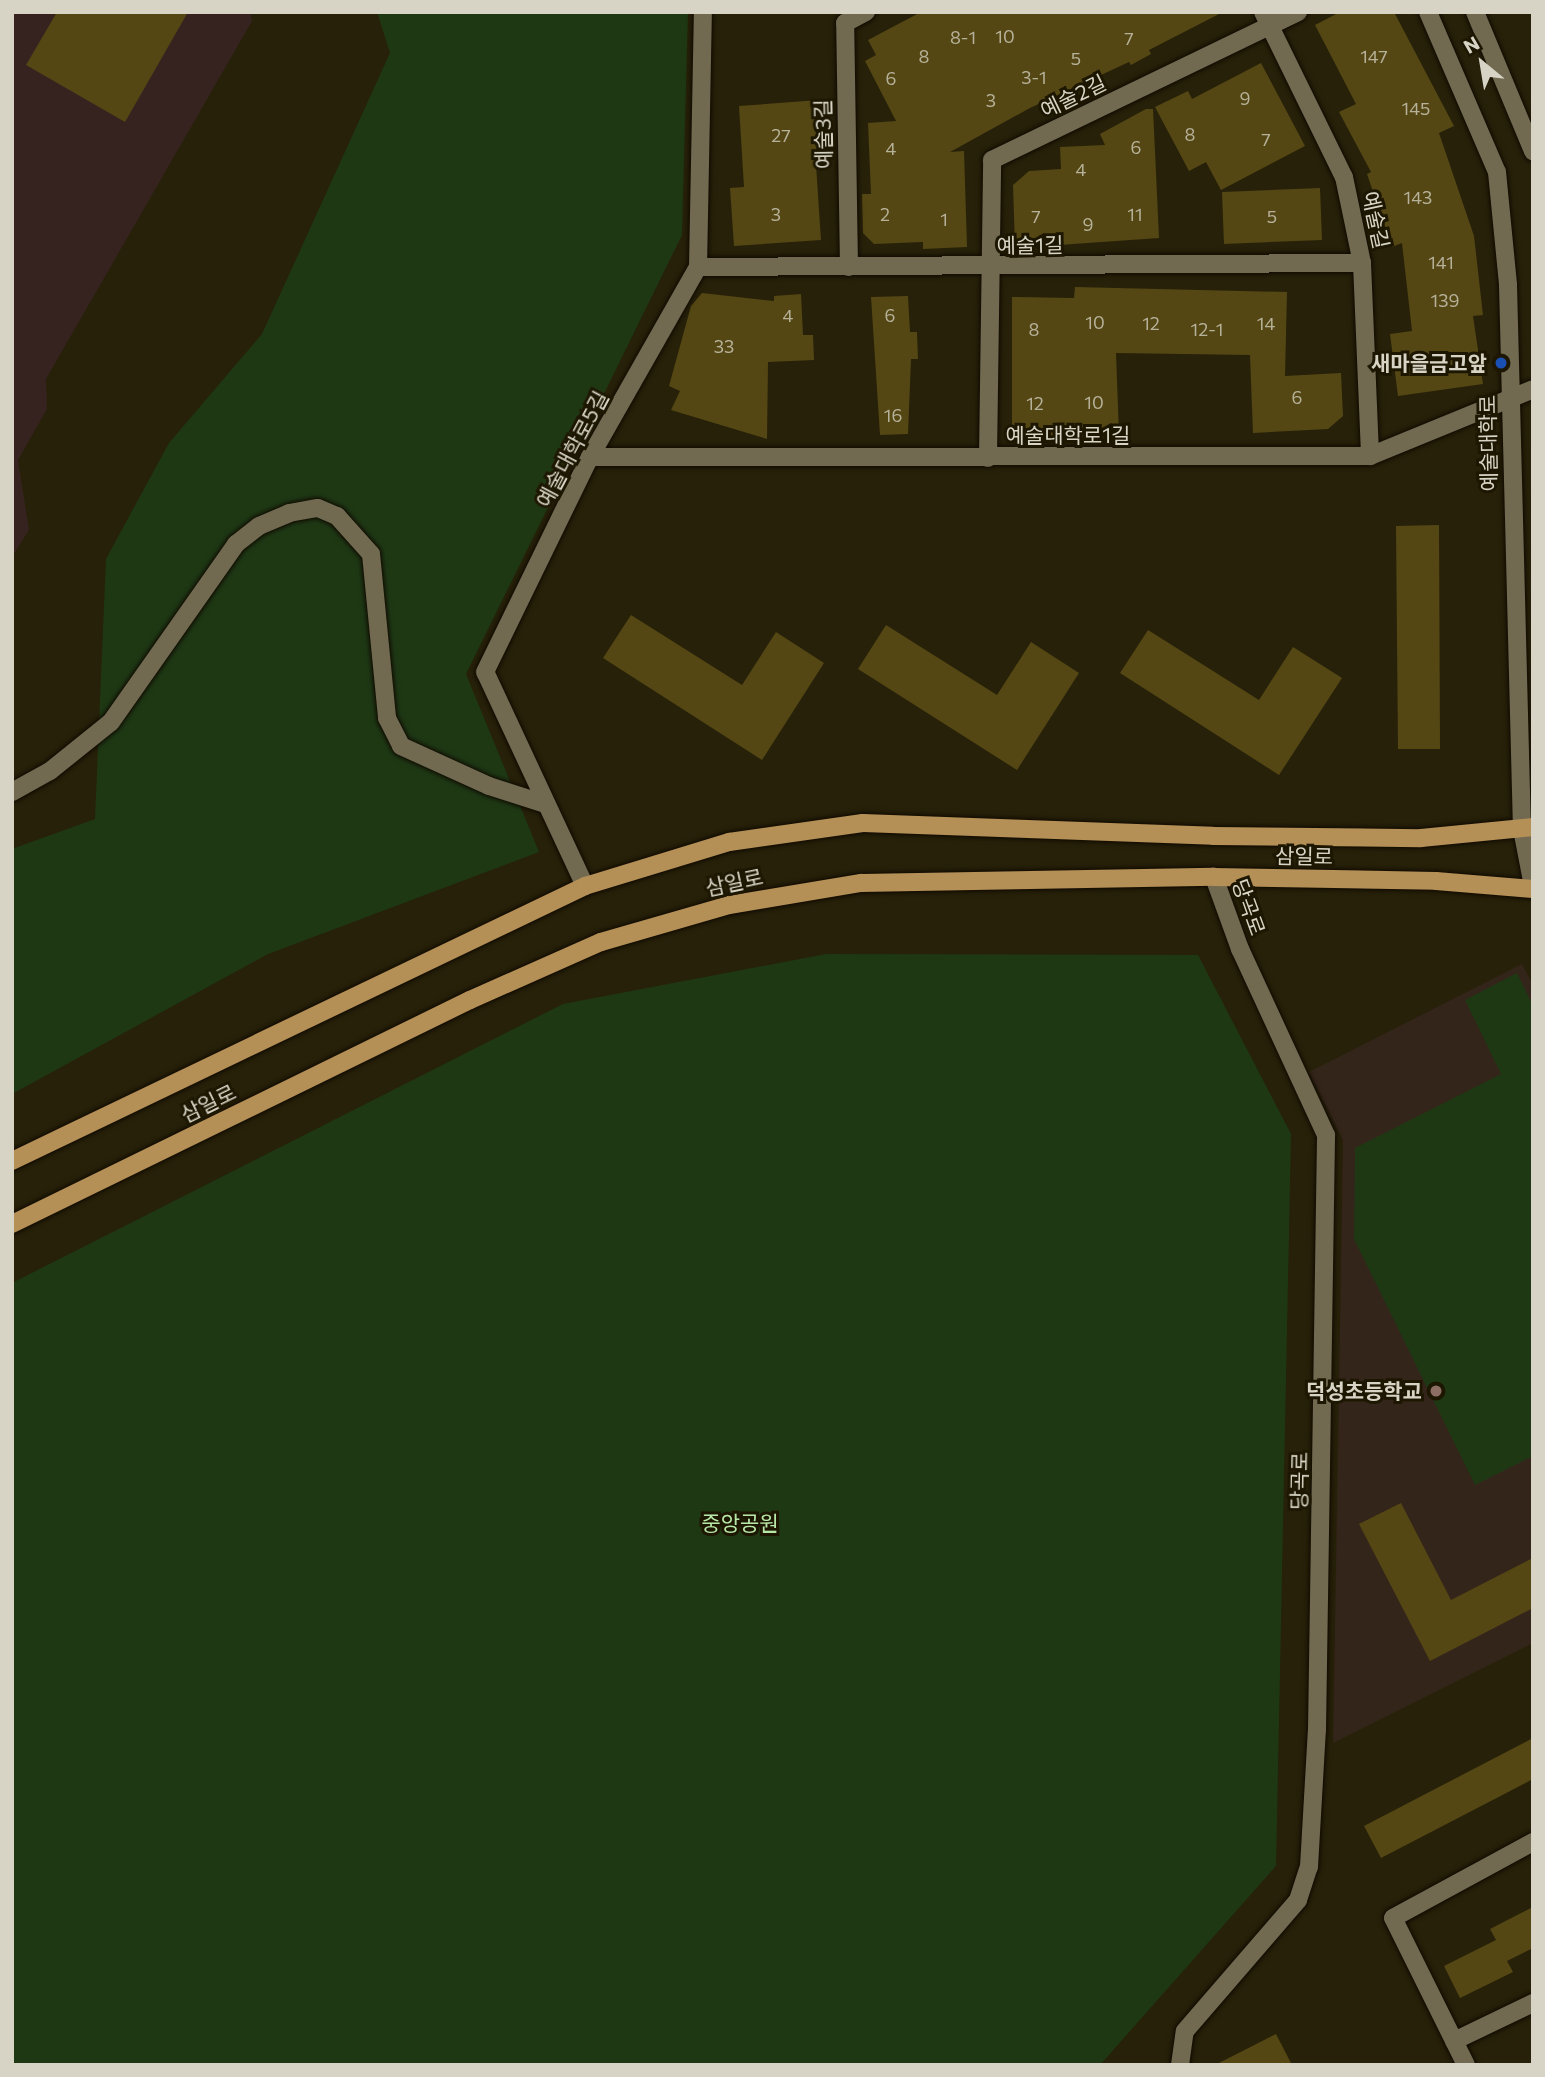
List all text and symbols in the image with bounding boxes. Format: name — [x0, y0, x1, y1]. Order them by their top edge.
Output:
house number: 10 — [995, 25, 1015, 47]
house number: 8-1 — [950, 26, 976, 48]
house number: 7 — [1124, 27, 1134, 49]
north arrow — [1447, 28, 1517, 98]
text: N — [1459, 31, 1483, 58]
house number: 8 — [919, 45, 929, 67]
house number: 147 — [1360, 45, 1388, 67]
house number: 5 — [1071, 47, 1081, 69]
house number: 3-1 — [1021, 66, 1047, 88]
house number: 6 — [886, 67, 896, 89]
street label: 예술2길 — [1036, 69, 1110, 123]
house number: 9 — [1240, 87, 1250, 109]
house number: 3 — [986, 89, 996, 111]
house number: 145 — [1402, 97, 1430, 119]
street label: 예술3길 — [810, 99, 836, 169]
house number: 8 — [1185, 123, 1195, 145]
house number: 27 — [771, 124, 791, 146]
house number: 7 — [1261, 128, 1271, 150]
house number: 6 — [1131, 136, 1141, 158]
house number: 4 — [886, 137, 896, 159]
house number: 4 — [1076, 158, 1086, 180]
house number: 143 — [1404, 186, 1432, 208]
street label: 예술길 — [1358, 189, 1394, 251]
house number: 3 — [771, 203, 781, 225]
house number: 2 — [880, 203, 890, 225]
house number: 11 — [1127, 203, 1143, 225]
house number: 7 — [1031, 205, 1041, 227]
house number: 5 — [1267, 205, 1277, 227]
house number: 1 — [940, 208, 948, 230]
house number: 9 — [1083, 213, 1093, 235]
street label: 예술1길 — [996, 232, 1064, 258]
house number: 141 — [1428, 251, 1454, 273]
house number: 139 — [1431, 289, 1459, 311]
house number: 4 — [783, 304, 793, 326]
house number: 6 — [885, 304, 895, 326]
house number: 10 — [1085, 311, 1105, 333]
house number: 12 — [1142, 312, 1160, 334]
house number: 14 — [1257, 312, 1275, 334]
house number: 8 — [1029, 318, 1039, 340]
house number: 12-1 — [1191, 318, 1223, 340]
house number: 33 — [714, 335, 734, 357]
place label: 새마을금고앞 — [1371, 350, 1487, 376]
marker: 새마을금고앞 — [1493, 355, 1509, 371]
house number: 6 — [1292, 386, 1302, 408]
street label: 예술대학로5길 — [531, 387, 613, 511]
house number: 10 — [1084, 391, 1104, 413]
house number: 12 — [1026, 392, 1044, 414]
street label: 예술대학로 — [1475, 394, 1501, 492]
house number: 16 — [884, 404, 902, 426]
street label: 예술대학로1길 — [1006, 422, 1130, 448]
street label: 삼일로 — [1275, 843, 1333, 869]
street label: 삼일로 — [703, 864, 765, 900]
street label: 당곡로 — [1227, 875, 1271, 939]
street label: 삼일로 — [176, 1079, 240, 1127]
place label: 덕성초등학교 — [1306, 1378, 1422, 1404]
marker: 덕성초등학교 — [1428, 1383, 1444, 1399]
street label: 당곡로 — [1286, 1452, 1312, 1510]
park label: 중앙공원 — [701, 1510, 779, 1536]

